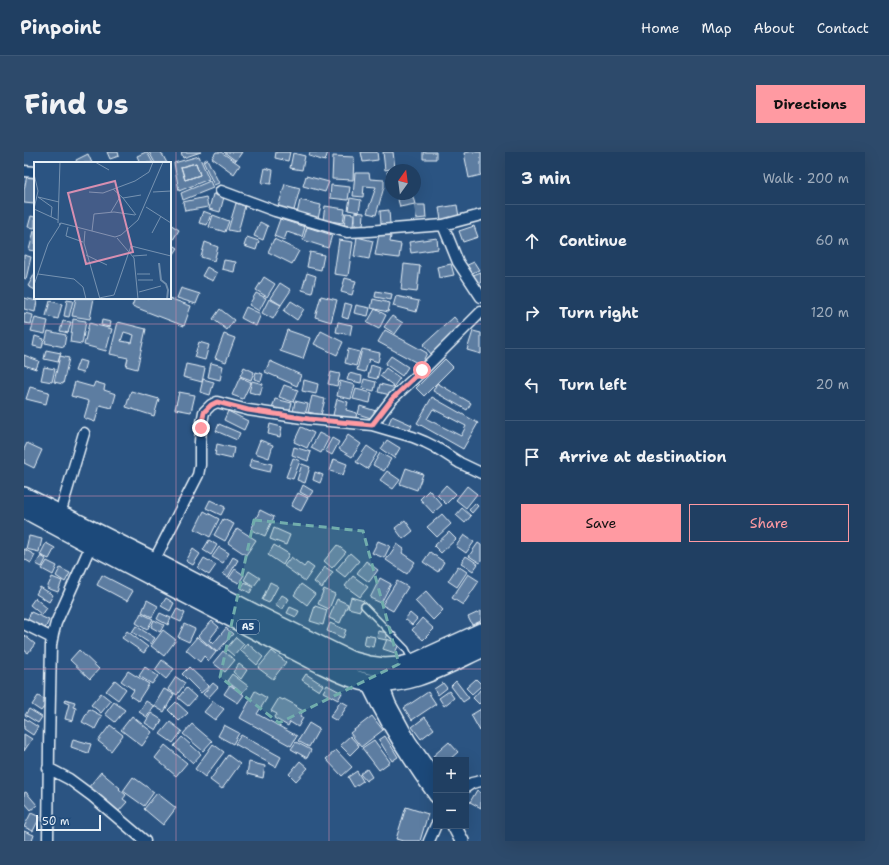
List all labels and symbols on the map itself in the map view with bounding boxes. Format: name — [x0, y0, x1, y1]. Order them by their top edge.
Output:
inset map — [34, 162, 171, 299]
north arrow — [385, 164, 421, 200]
route start — [413, 361, 431, 379]
route end — [192, 419, 210, 437]
road number: A5 — [237, 620, 259, 634]
scale bar — [36, 813, 101, 832]

